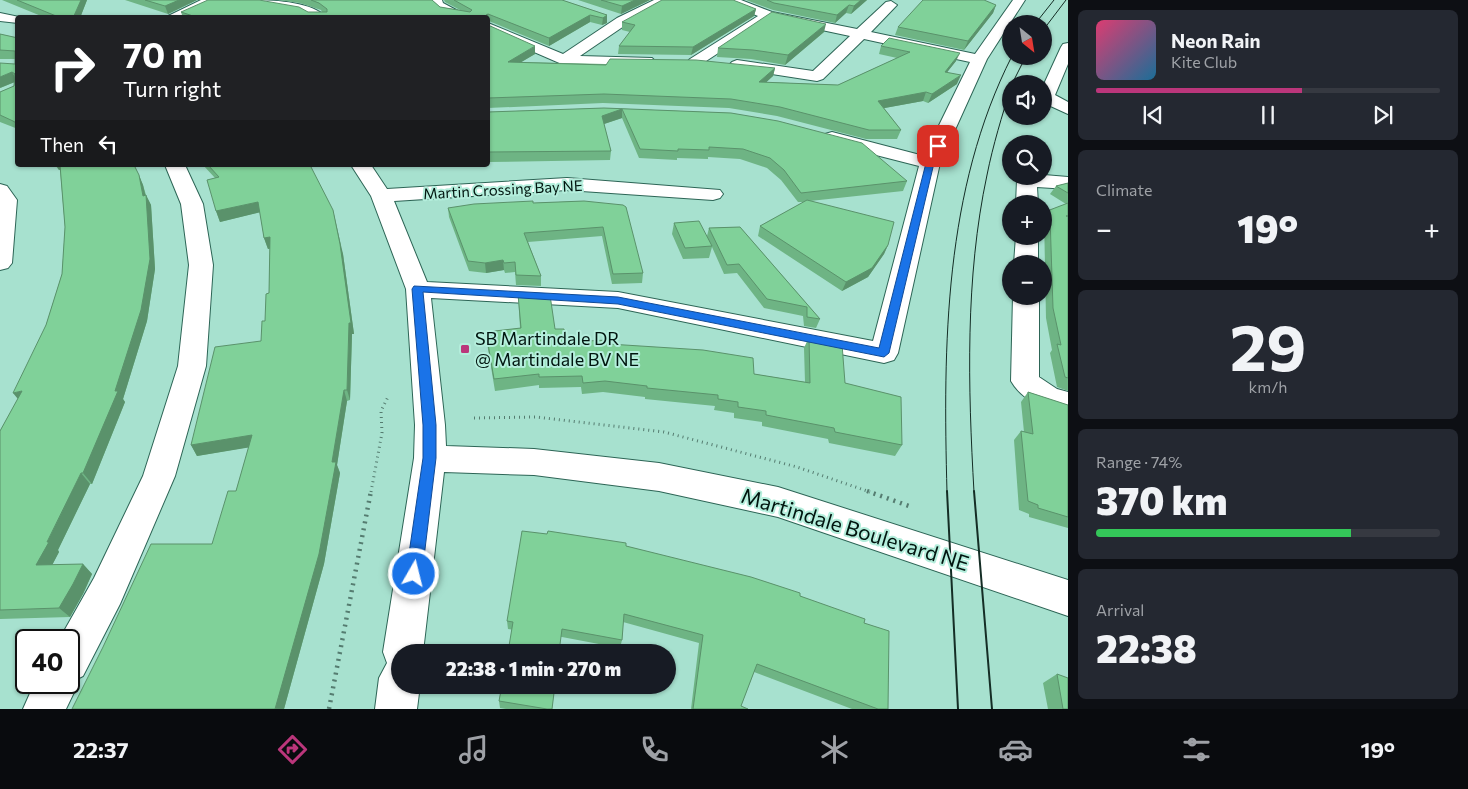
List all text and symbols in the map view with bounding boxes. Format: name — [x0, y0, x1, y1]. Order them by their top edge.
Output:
north arrow — [1002, 15, 1052, 65]
map controls — [1002, 15, 1052, 305]
text: Neon Rain — [1171, 29, 1261, 52]
text: 70 m — [123, 32, 203, 75]
icon: right — [40, 35, 105, 100]
text: Kite Club — [1171, 52, 1237, 71]
text: Turn right — [123, 75, 221, 102]
button: sound — [1002, 75, 1052, 125]
icon: previous — [1139, 101, 1167, 129]
icon: pause — [1254, 101, 1282, 129]
icon: next — [1369, 101, 1397, 129]
pin — [917, 125, 959, 167]
icon: left — [94, 130, 122, 158]
icon: arrive — [924, 132, 952, 160]
text: Then — [40, 133, 84, 156]
button: search — [1002, 135, 1052, 185]
street label: Martin Crossing Bay NE — [423, 176, 583, 202]
text: Climate — [1096, 180, 1152, 199]
button: + — [1002, 195, 1052, 245]
text: 19° — [1237, 204, 1298, 251]
text: − — [1096, 211, 1112, 245]
text: + — [1424, 211, 1440, 245]
button: − — [1002, 255, 1052, 305]
text: 29 — [1230, 305, 1306, 384]
place label: SB Martindale DR @ Martindale BV NE — [475, 327, 639, 370]
marker: SB Martindale DR @ Martindale BV NE — [459, 343, 471, 355]
text: km/h — [1249, 377, 1287, 396]
text: Range · 74% — [1096, 452, 1182, 471]
text: 370 km — [1096, 476, 1227, 523]
street label: Martindale Boulevard NE — [739, 482, 972, 575]
position arrow — [387, 547, 439, 599]
text: Arrival — [1096, 600, 1144, 619]
text: 22:38 — [1096, 624, 1197, 671]
speed limit sign: 40 — [15, 629, 80, 694]
text: 22:38 · 1 min · 270 m — [446, 657, 621, 680]
icon: directions — [275, 732, 310, 767]
icon: music — [456, 732, 491, 767]
icon: phone — [637, 732, 672, 767]
icon: climate — [817, 732, 852, 767]
icon: car — [998, 732, 1033, 767]
icon: filters — [1179, 732, 1214, 767]
text: 22:37 — [73, 736, 129, 763]
text: 19° — [1360, 736, 1395, 763]

